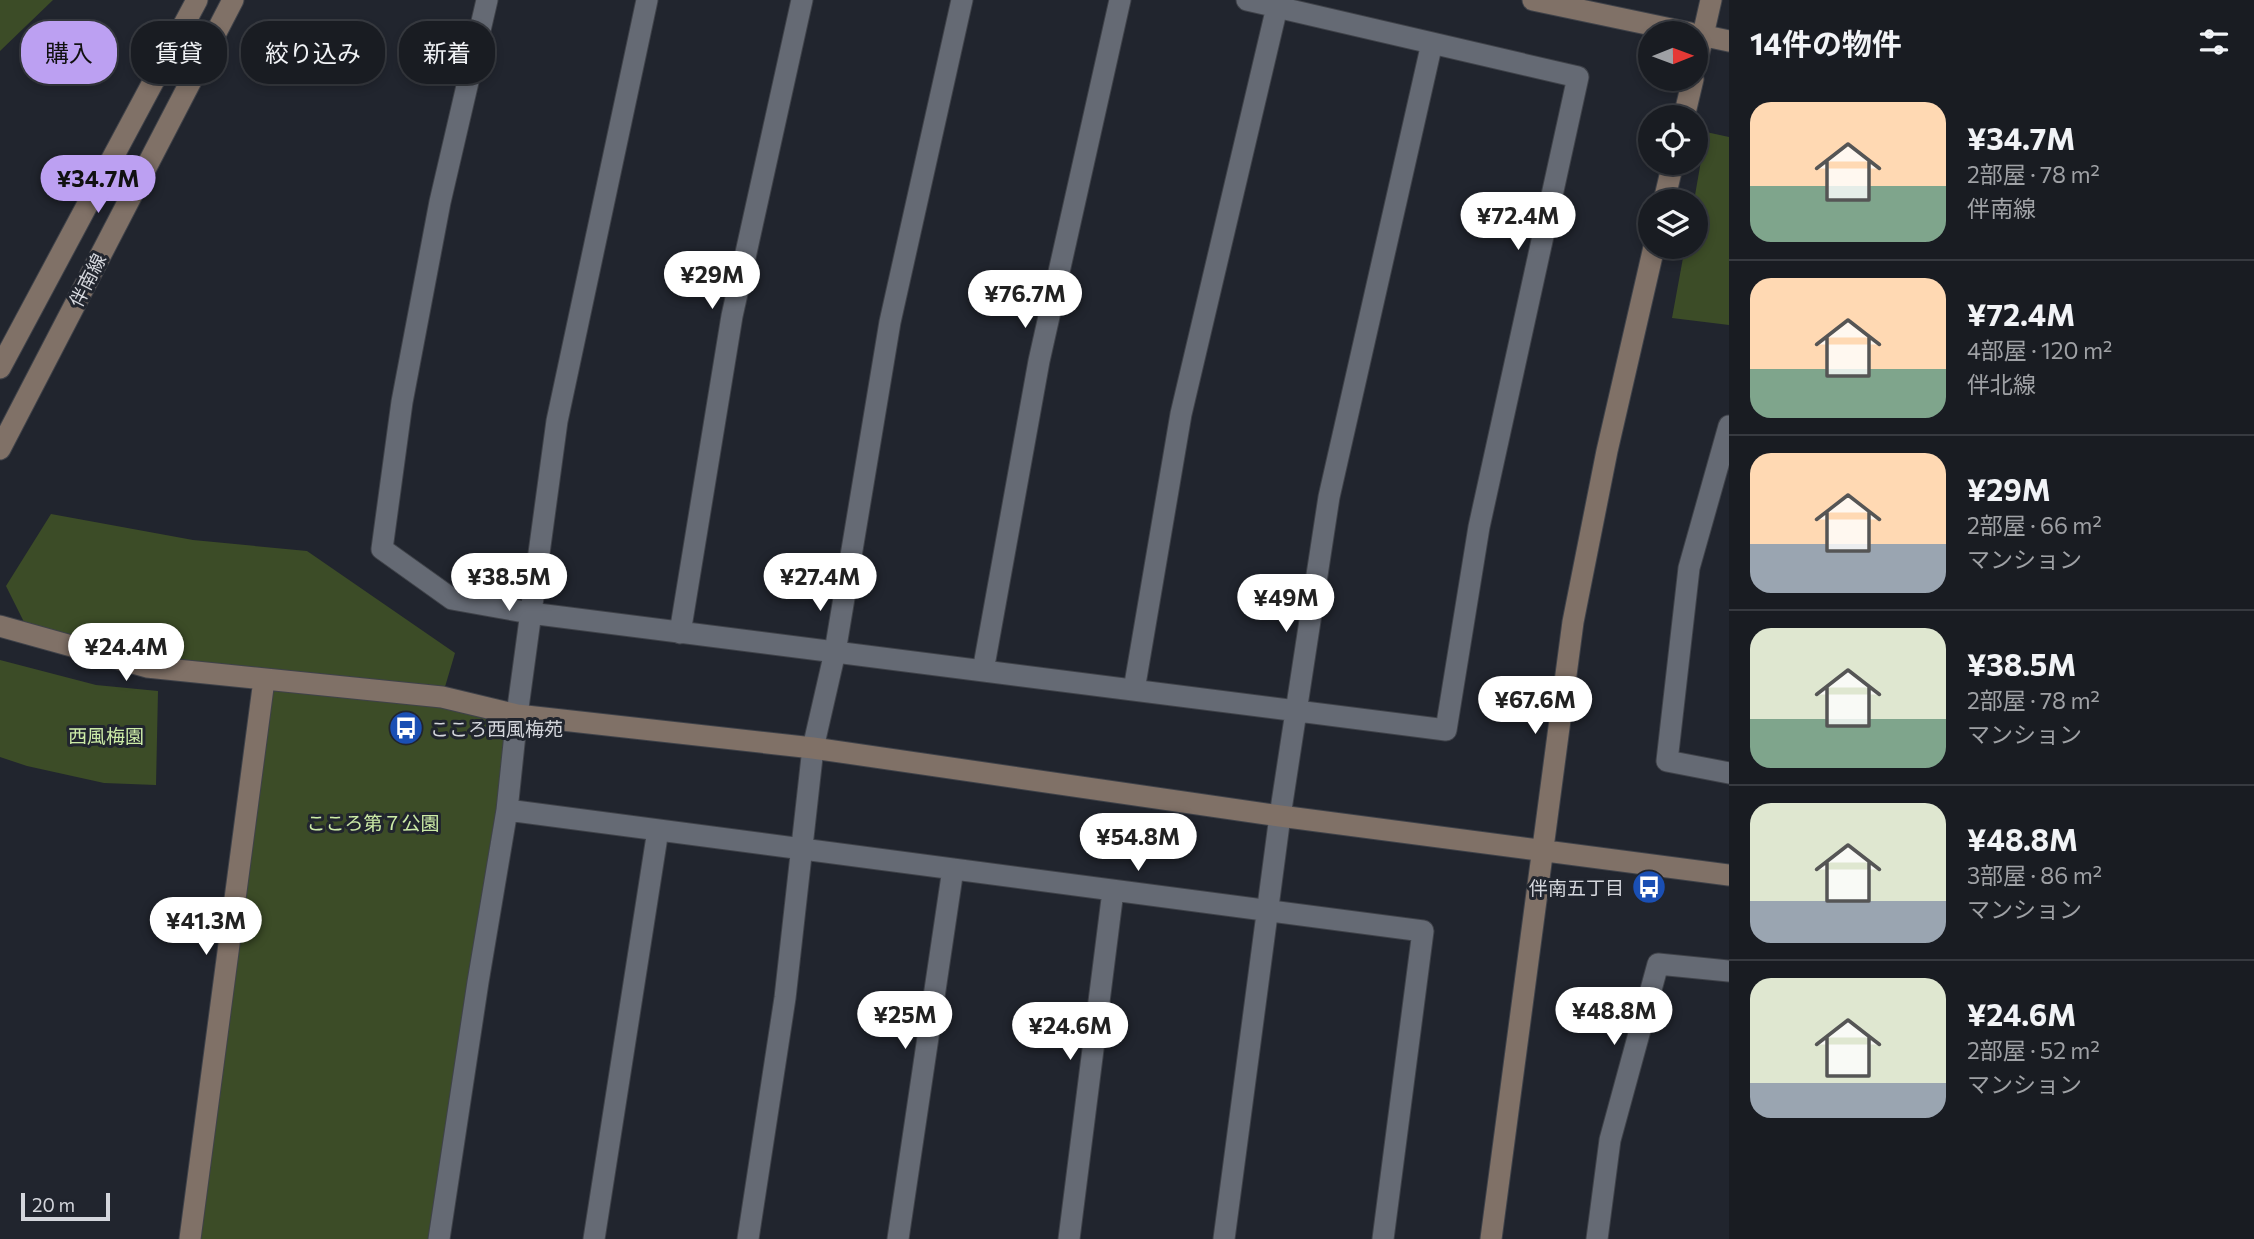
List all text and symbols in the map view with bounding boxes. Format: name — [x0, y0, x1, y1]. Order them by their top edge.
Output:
chip: 購入 — [21, 21, 117, 84]
chip: 賃貸 — [131, 21, 227, 84]
chip: 絞り込み — [241, 21, 385, 84]
chip: 新着 — [399, 21, 495, 84]
north arrow — [1638, 21, 1708, 91]
map controls — [1638, 21, 1708, 259]
icon: filters — [2195, 23, 2233, 61]
text: 14件の物件 — [1750, 24, 1902, 61]
button: locate — [1638, 105, 1708, 175]
text: ¥34.7M — [1967, 119, 2075, 156]
icon: home — [1806, 130, 1890, 214]
pin: ¥34.7M — [41, 156, 155, 215]
text: 2部屋 · 78 m² — [1967, 160, 2100, 188]
text: ¥34.7M — [57, 164, 139, 192]
button: layers — [1638, 189, 1708, 259]
pin: ¥72.4M — [1461, 192, 1575, 252]
text: 伴南線 — [1967, 194, 2036, 222]
text: ¥72.4M — [1477, 201, 1559, 229]
street label: 伴南線 — [64, 249, 110, 311]
pin: ¥29M — [671, 252, 753, 311]
text: ¥29M — [680, 260, 744, 288]
pin: ¥76.7M — [968, 270, 1082, 330]
text: ¥76.7M — [984, 279, 1066, 307]
text: ¥72.4M — [1967, 295, 2075, 332]
icon: home — [1806, 306, 1890, 390]
text: 4部屋 · 120 m² — [1967, 336, 2112, 364]
text: 伴北線 — [1967, 370, 2036, 398]
text: ¥29M — [1967, 470, 2051, 507]
icon: home — [1806, 481, 1890, 565]
text: 2部屋 · 66 m² — [1967, 511, 2102, 539]
text: マンション — [1967, 545, 2082, 573]
pin: ¥38.5M — [452, 554, 566, 613]
pin: ¥27.4M — [763, 554, 877, 613]
text: ¥38.5M — [467, 562, 551, 590]
text: ¥27.4M — [780, 562, 860, 590]
pin: ¥49M — [1245, 574, 1327, 634]
text: ¥49M — [1253, 583, 1319, 611]
pin: ¥24.4M — [69, 624, 183, 683]
text: ¥24.4M — [84, 632, 168, 660]
text: ¥38.5M — [1967, 645, 2076, 682]
icon: home — [1806, 656, 1890, 740]
pin: ¥67.6M — [1478, 676, 1592, 736]
text: ¥67.6M — [1494, 685, 1576, 713]
text: 2部屋 · 78 m² — [1967, 686, 2100, 714]
bus stop icon: こころ西風梅苑 — [387, 709, 425, 747]
place label: こころ西風梅苑 — [430, 717, 563, 740]
text: マンション — [1967, 720, 2082, 748]
park label: 西風梅園 — [68, 724, 144, 747]
park label: こころ第７公園 — [306, 811, 440, 834]
pin: ¥54.8M — [1081, 814, 1195, 873]
text: ¥48.8M — [1967, 820, 2078, 857]
text: ¥54.8M — [1096, 822, 1180, 850]
icon: home — [1806, 831, 1890, 915]
text: 3部屋 · 86 m² — [1967, 861, 2102, 889]
bus stop icon: 伴南五丁目 — [1630, 868, 1668, 906]
place label: 伴南五丁目 — [1529, 876, 1624, 899]
text: マンション — [1967, 895, 2082, 923]
pin: ¥41.3M — [149, 898, 263, 957]
text: ¥41.3M — [166, 906, 246, 934]
pin: ¥48.8M — [1557, 988, 1671, 1047]
pin: ¥25M — [864, 992, 946, 1051]
text: ¥24.6M — [1967, 995, 2076, 1032]
text: ¥48.8M — [1571, 996, 1657, 1024]
text: ¥25M — [873, 1000, 937, 1028]
pin: ¥24.6M — [1013, 1002, 1127, 1062]
icon: home — [1806, 1006, 1890, 1090]
text: ¥24.6M — [1028, 1011, 1112, 1039]
text: 2部屋 · 52 m² — [1967, 1036, 2100, 1064]
text: マンション — [1967, 1070, 2082, 1098]
scale bar — [21, 1190, 110, 1222]
text: 20 m — [32, 1193, 75, 1216]

